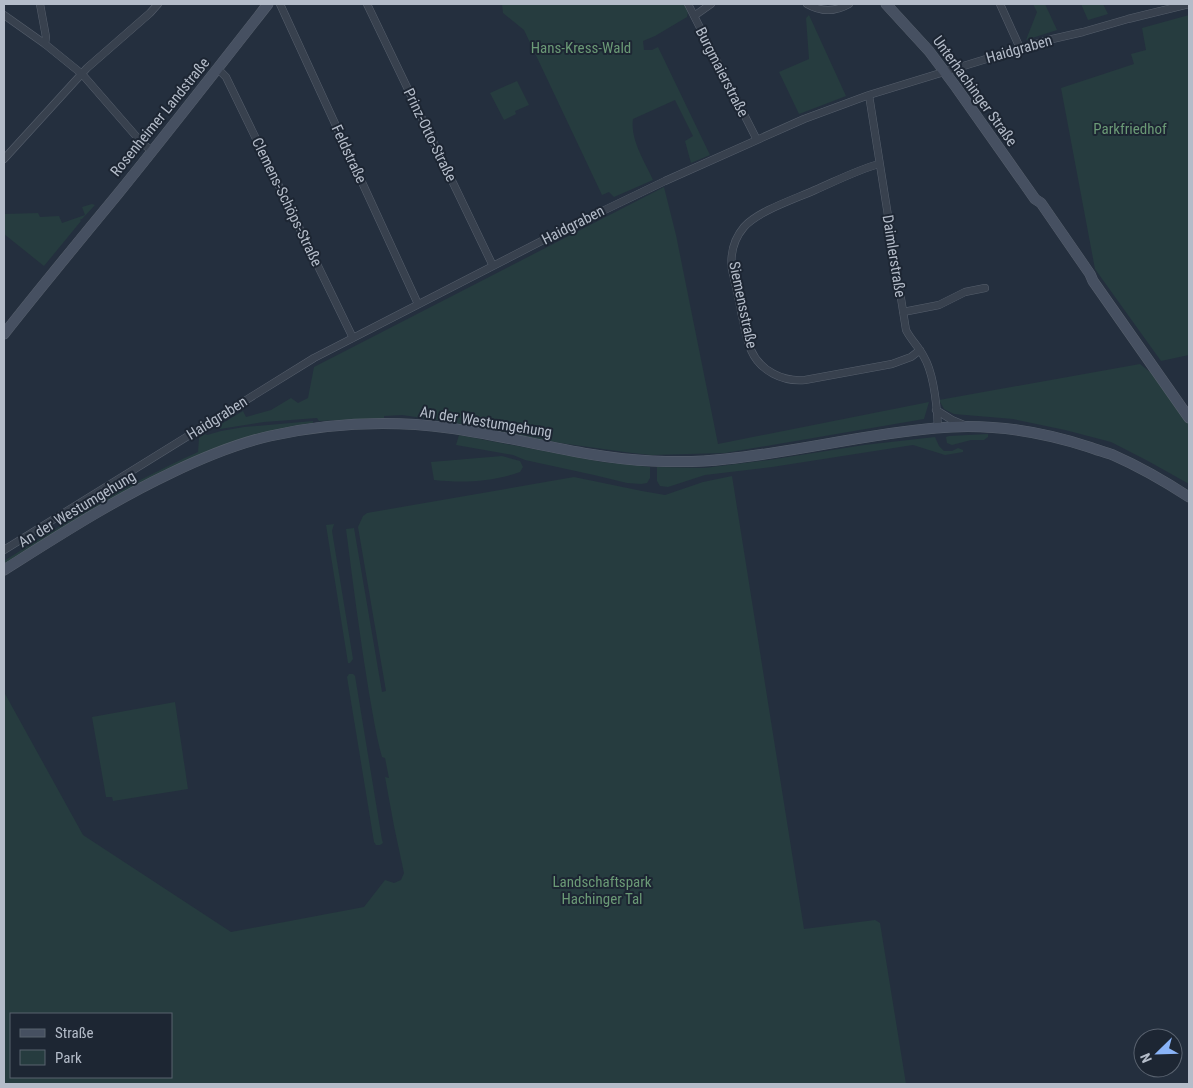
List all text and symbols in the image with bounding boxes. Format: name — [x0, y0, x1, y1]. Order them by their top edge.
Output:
street label: Burgmaierstraße — [692, 24, 752, 120]
street label: Haidgraben — [984, 31, 1054, 67]
street label: Unterhachinger Straße — [929, 32, 1021, 150]
park label: Hans-Kress-Wald — [531, 39, 631, 57]
street label: Rosenheimer Landstraße — [107, 54, 213, 180]
street label: Prinz-Otto-Straße — [400, 85, 460, 185]
park label: Parkfriedhof — [1093, 120, 1167, 138]
street label: Feldstraße — [328, 122, 370, 186]
street label: Clemens-Schöps-Straße — [248, 135, 326, 269]
street label: Haidgraben — [539, 202, 607, 248]
street label: Daimlerstraße — [879, 214, 909, 298]
street label: Siemensstraße — [725, 260, 761, 350]
street label: Haidgraben — [183, 392, 251, 444]
street label: An der Westumgehung — [419, 403, 553, 441]
street label: An der Westumgehung — [15, 467, 139, 551]
park label: Landschaftspark Hachinger Tal — [552, 873, 652, 908]
legend — [10, 1013, 172, 1078]
text: Straße — [55, 1024, 94, 1042]
north arrow — [1133, 1028, 1183, 1078]
text: Park — [55, 1049, 82, 1067]
text: N — [1137, 1051, 1155, 1065]

